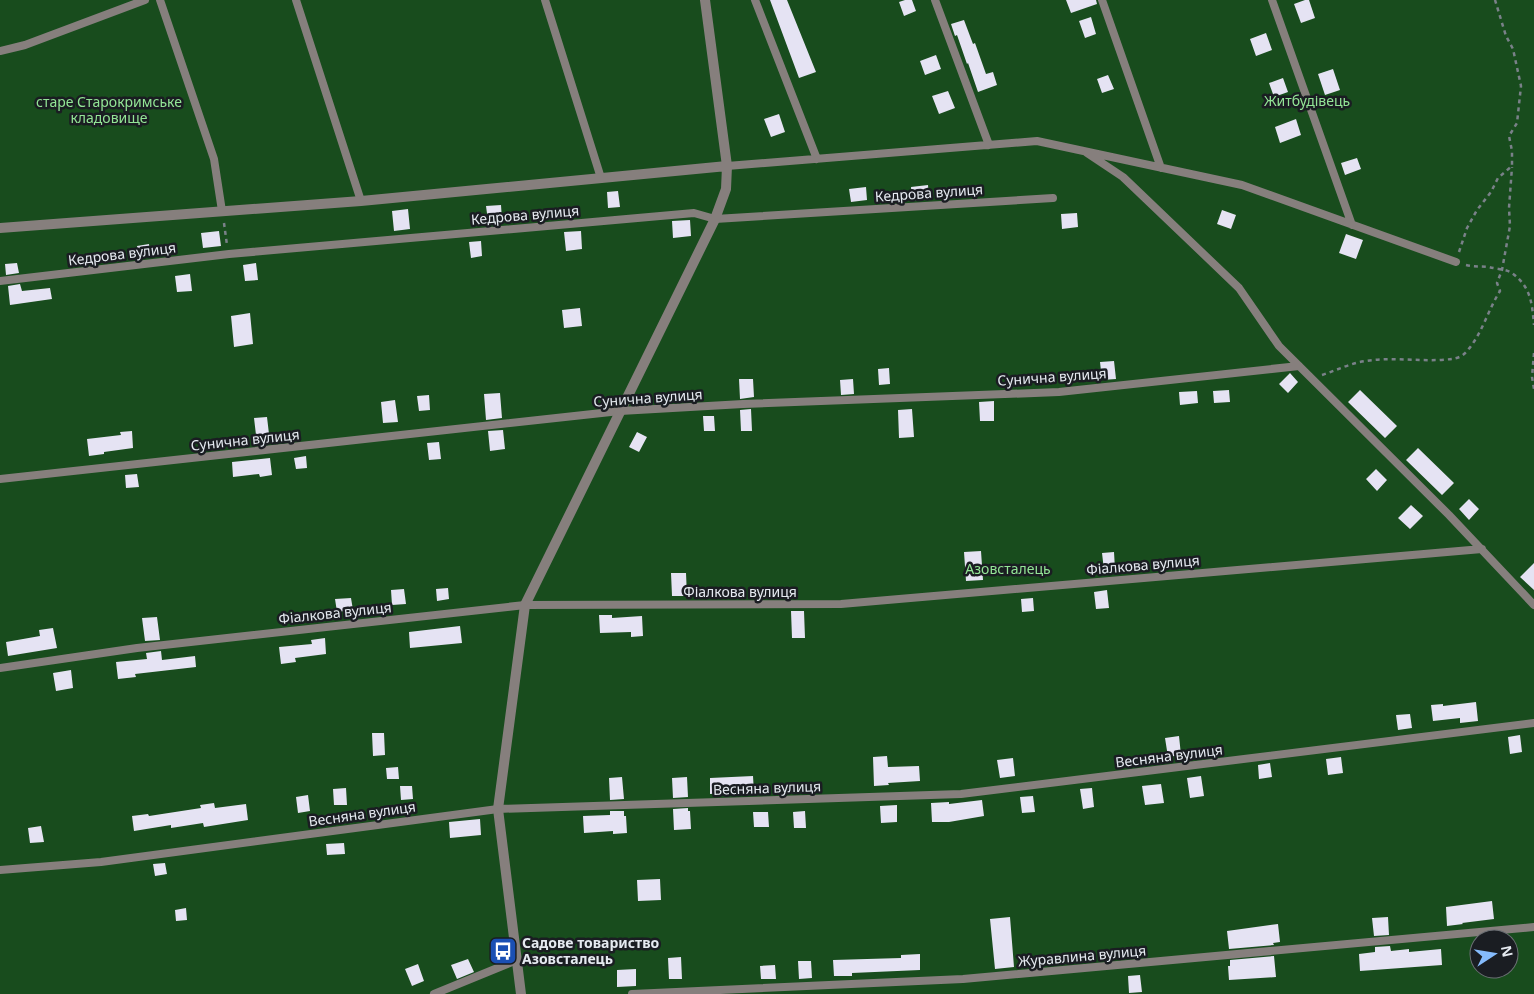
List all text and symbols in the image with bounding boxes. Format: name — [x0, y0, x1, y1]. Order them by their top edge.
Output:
park label: Житбудівець — [1264, 91, 1350, 110]
park label: старе Старокримське кладовище — [36, 92, 182, 127]
street label: Кедрова вулиця — [874, 179, 984, 206]
street label: Кедрова вулиця — [470, 200, 580, 229]
street label: Кедрова вулиця — [67, 237, 177, 270]
street label: Сунична вулиця — [997, 363, 1107, 390]
street label: Сунична вулиця — [593, 384, 703, 411]
street label: Сунична вулиця — [190, 424, 300, 455]
street label: Фіалкова вулиця — [1086, 550, 1200, 579]
park label: Азовсталець — [965, 559, 1051, 578]
street label: Фіалкова вулиця — [683, 582, 797, 601]
street label: Фіалкова вулиця — [277, 597, 392, 628]
street label: Весняна вулиця — [1114, 739, 1224, 772]
street label: Весняна вулиця — [713, 776, 821, 799]
street label: Весняна вулиця — [307, 797, 417, 830]
north arrow — [1469, 929, 1519, 979]
place label: Садове товариство Азовсталець — [522, 933, 660, 968]
bus stop icon: Садове товариство Азовсталець — [488, 936, 518, 966]
street label: Журавлина вулиця — [1017, 940, 1147, 971]
text: N — [1497, 944, 1518, 959]

